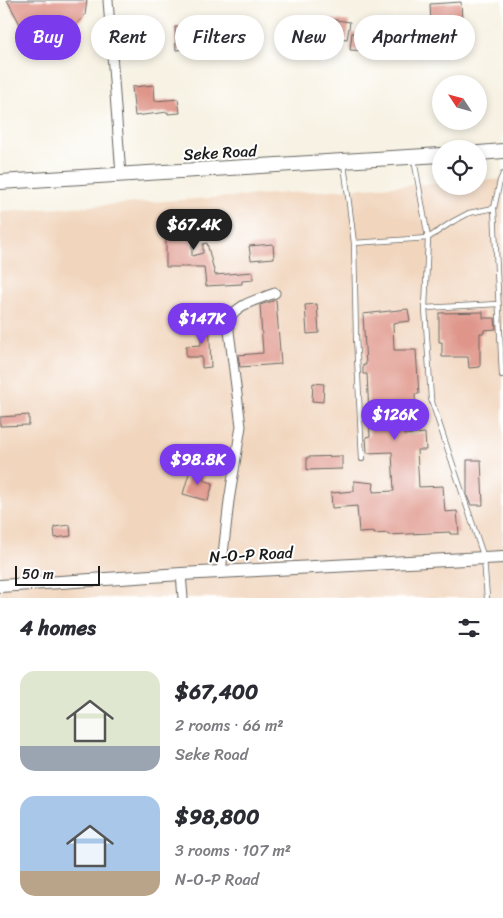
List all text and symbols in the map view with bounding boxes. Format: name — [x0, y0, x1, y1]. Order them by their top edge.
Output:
chip: Buy — [15, 15, 81, 60]
chip: Rent — [91, 15, 165, 60]
chip: Filters — [175, 15, 264, 60]
chip: New — [274, 15, 344, 60]
chip: Apartment — [354, 15, 475, 60]
north arrow — [432, 75, 488, 130]
map controls — [432, 75, 487, 195]
street label: Seke Road — [183, 136, 259, 169]
button: locate — [432, 140, 487, 195]
pin: $67.4K — [153, 208, 235, 251]
text: $67.4K — [167, 210, 221, 239]
pin: $147K — [167, 302, 237, 345]
text: $147K — [179, 304, 225, 333]
pin: $126K — [360, 398, 430, 441]
text: $126K — [372, 400, 418, 429]
pin: $98.8K — [157, 444, 239, 486]
text: $98.8K — [171, 445, 225, 474]
street label: N-O-P Road — [208, 538, 295, 571]
text: 50 m — [22, 562, 54, 587]
scale bar — [15, 563, 100, 586]
text: 4 homes — [20, 609, 96, 647]
icon: filters — [455, 614, 483, 642]
text: $67,400 — [175, 673, 258, 711]
icon: home — [60, 691, 120, 751]
text: 2 rooms · 66 m² — [175, 711, 284, 740]
text: Seke Road — [175, 740, 248, 769]
text: $98,800 — [175, 798, 260, 836]
icon: home — [60, 816, 120, 876]
text: 3 rooms · 107 m² — [175, 836, 291, 865]
text: N-O-P Road — [175, 865, 259, 894]

